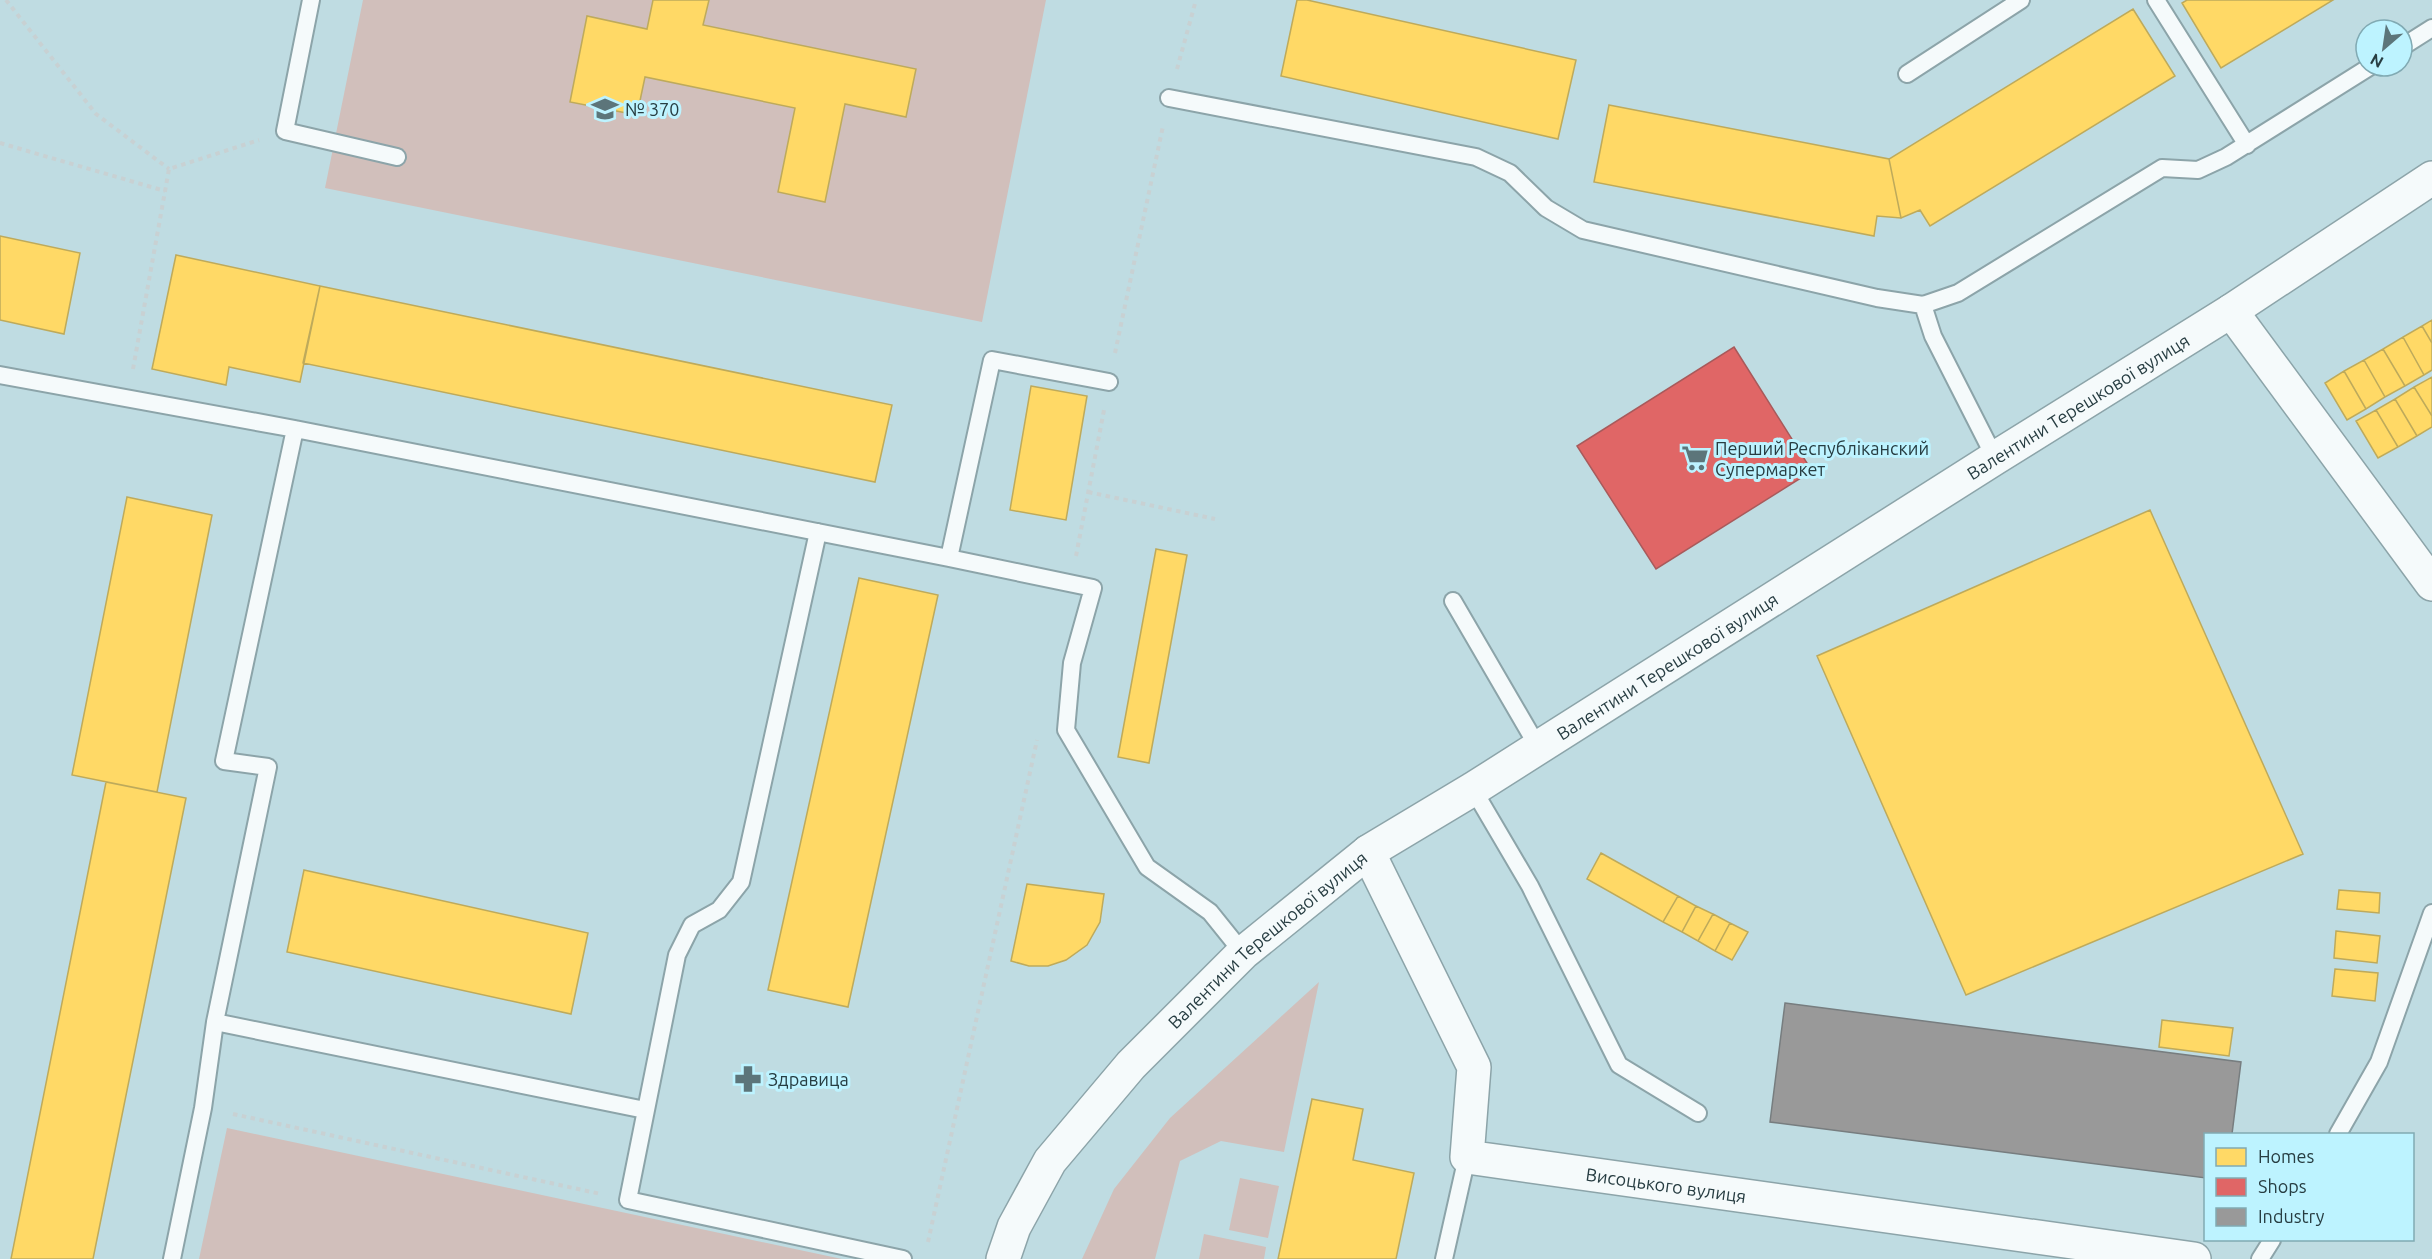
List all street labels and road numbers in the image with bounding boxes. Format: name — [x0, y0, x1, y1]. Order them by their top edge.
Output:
street label: Валентини Терешкової вулиця — [1963, 330, 2193, 483]
street label: Валентини Терешкової вулиця — [1553, 588, 1781, 743]
street label: Валентини Терешкової вулиця — [1164, 847, 1371, 1032]
street label: Висоцького вулиця — [1585, 1164, 1748, 1206]

